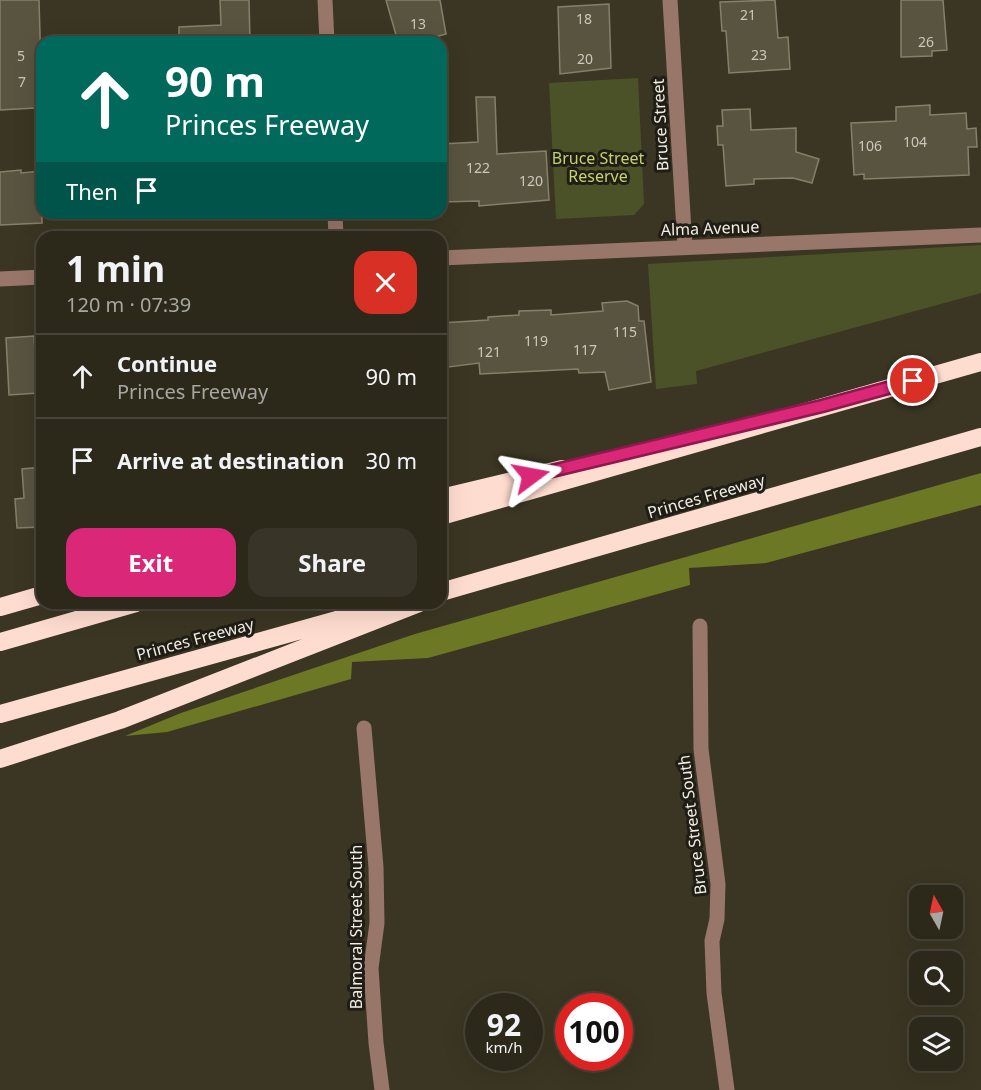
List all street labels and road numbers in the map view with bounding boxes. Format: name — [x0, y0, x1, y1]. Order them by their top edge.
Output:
street label: Bruce Street — [647, 78, 673, 172]
street label: Alma Avenue — [660, 215, 760, 241]
street label: Princes Freeway — [645, 469, 768, 523]
street label: Princes Freeway — [134, 613, 257, 665]
street label: Bruce Street South — [673, 754, 711, 896]
street label: Balmoral Street South — [345, 845, 367, 1009]

